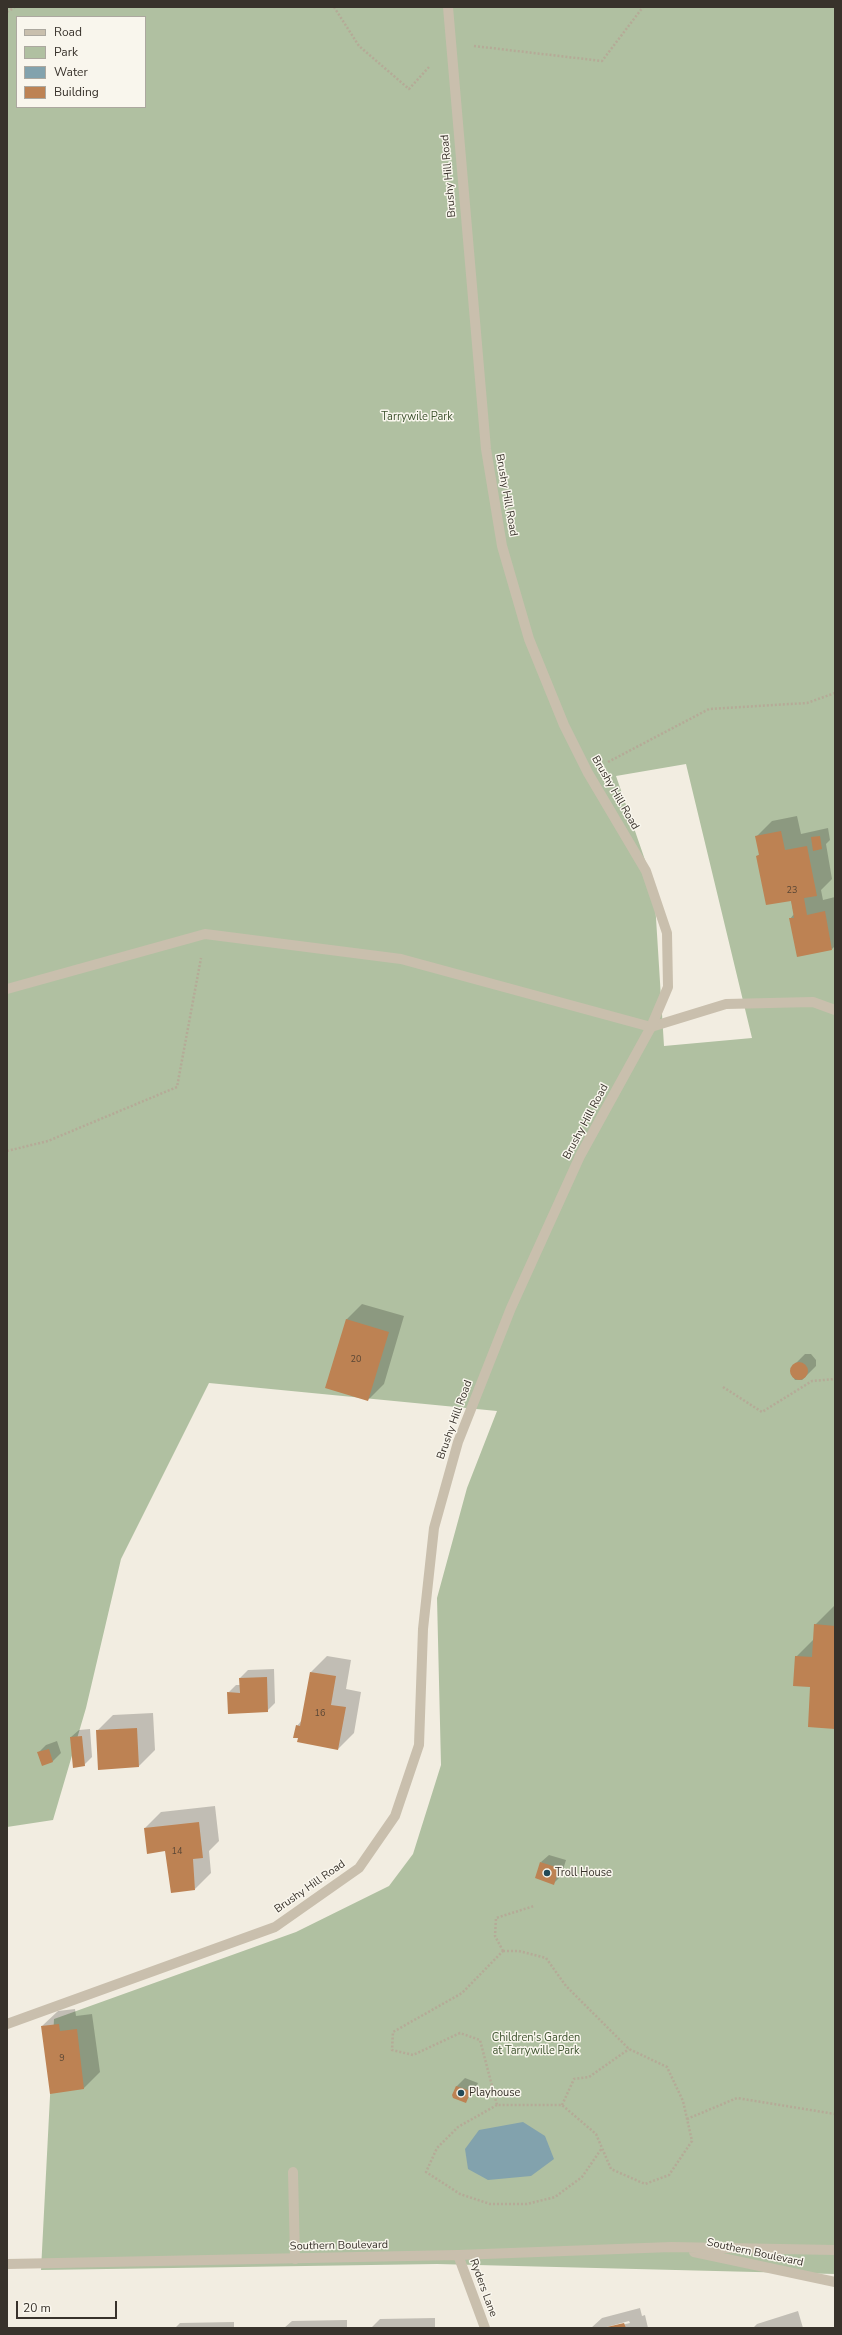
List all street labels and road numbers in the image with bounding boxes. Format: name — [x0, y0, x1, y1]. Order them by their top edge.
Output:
street label: Brushy Hill Road — [439, 134, 459, 218]
street label: Brushy Hill Road — [492, 453, 520, 537]
street label: Brushy Hill Road — [588, 754, 642, 832]
street label: Brushy Hill Road — [561, 1082, 611, 1162]
street label: Brushy Hill Road — [435, 1379, 475, 1461]
street label: Brushy Hill Road — [272, 1858, 348, 1916]
street label: Southern Boulevard — [706, 2236, 804, 2270]
street label: Southern Boulevard — [290, 2239, 388, 2253]
street label: Ryders Lane — [466, 2257, 500, 2319]

